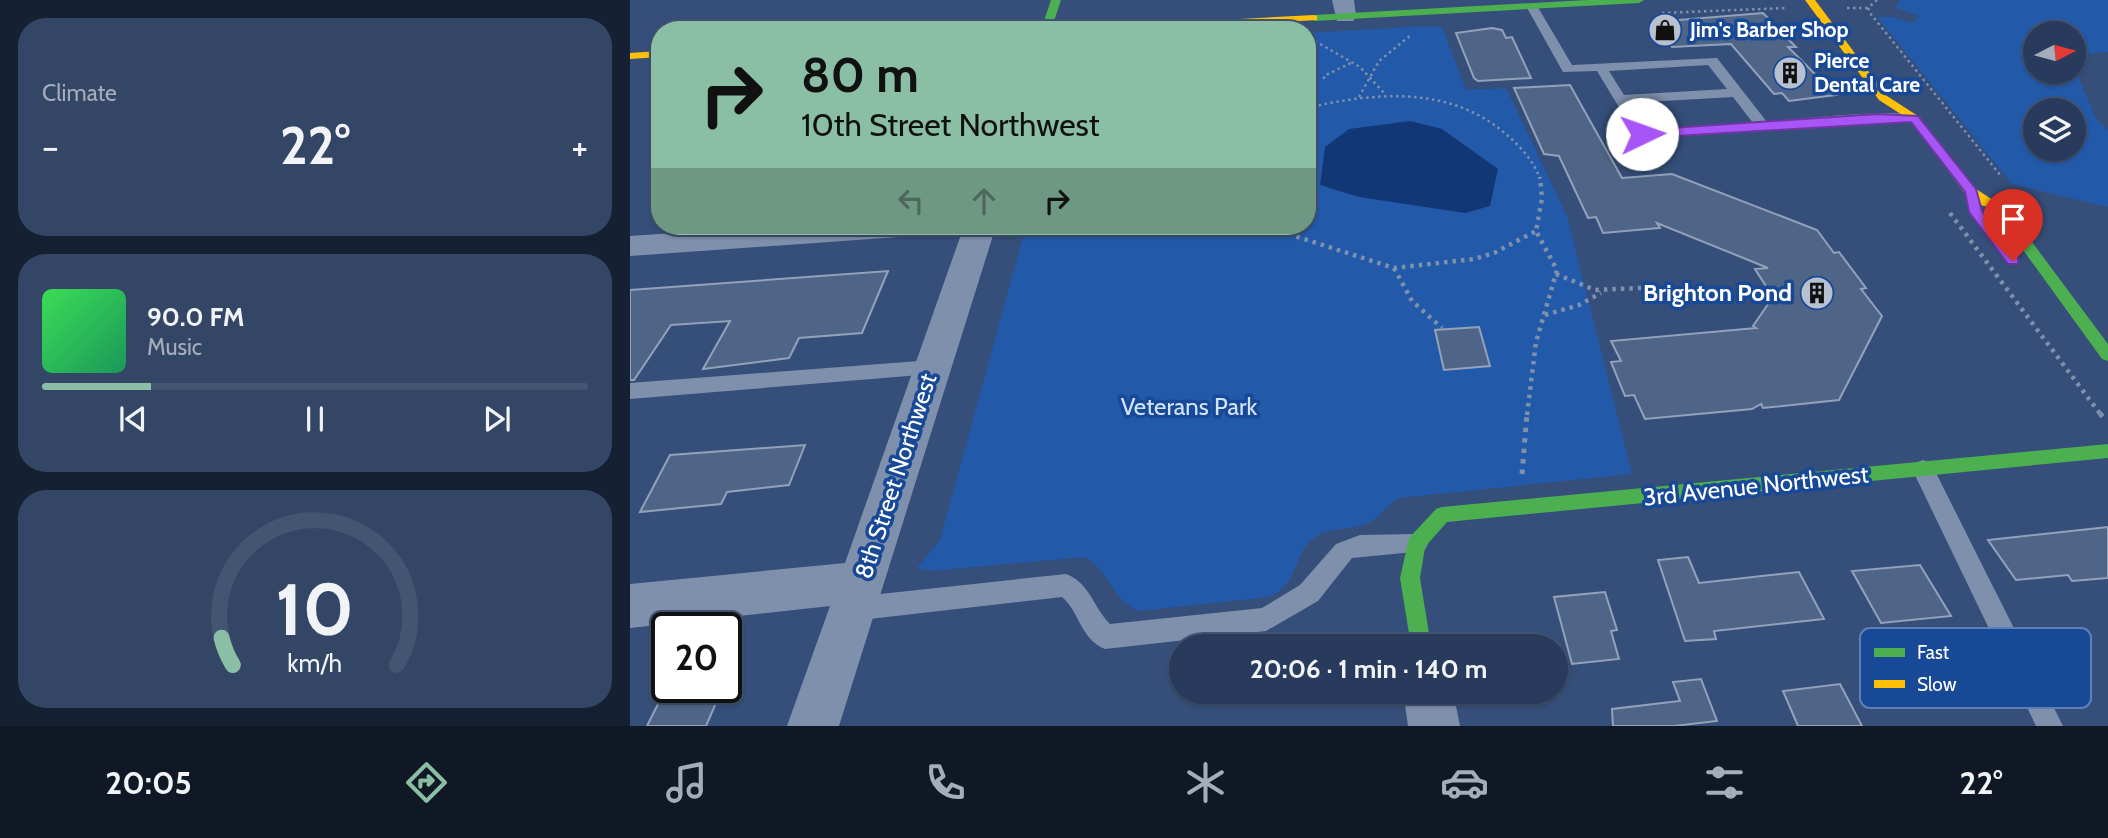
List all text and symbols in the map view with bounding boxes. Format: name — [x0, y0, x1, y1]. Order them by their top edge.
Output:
shop icon: Jim's Barber Shop — [1646, 11, 1684, 49]
place label: Jim's Barber Shop — [1689, 17, 1849, 42]
north arrow — [2023, 21, 2086, 84]
map controls — [2023, 21, 2086, 161]
text: 80 m — [801, 45, 919, 104]
place label: Pierce Dental Care — [1814, 48, 1920, 97]
icon: right — [686, 49, 777, 140]
building icon: Pierce Dental Care — [1771, 54, 1809, 92]
text: Climate — [42, 79, 117, 107]
position arrow — [1605, 97, 1679, 171]
button: layers — [2023, 98, 2086, 161]
text: 10th Street Northwest — [801, 105, 1100, 144]
text: 22° — [280, 114, 350, 177]
text: − — [42, 123, 59, 170]
text: + — [571, 123, 588, 170]
icon: left — [892, 182, 930, 220]
icon: ahead — [965, 182, 1003, 220]
icon: right — [1038, 182, 1076, 220]
pin — [1983, 189, 2043, 261]
icon: arrive — [1994, 200, 2032, 238]
building icon: Brighton Pond — [1798, 274, 1836, 312]
place label: Brighton Pond — [1643, 278, 1792, 307]
text: 90.0 FM — [147, 301, 244, 333]
text: Music — [147, 333, 202, 361]
street label: 8th Street Northwest — [849, 370, 942, 582]
park label: Veterans Park — [1121, 392, 1258, 421]
icon: previous — [114, 400, 152, 438]
icon: pause — [296, 400, 334, 438]
icon: next — [478, 400, 516, 438]
street label: 3rd Avenue Northwest — [1642, 459, 1870, 512]
text: 10 — [276, 565, 354, 653]
speed limit sign: 20 — [651, 612, 742, 703]
legend — [1860, 628, 2091, 708]
text: Fast — [1917, 641, 1950, 664]
text: km/h — [288, 648, 342, 678]
text: 20:06 · 1 min · 140 m — [1250, 653, 1487, 685]
text: Slow — [1917, 673, 1957, 696]
icon: directions — [402, 758, 451, 807]
icon: music — [662, 758, 711, 807]
icon: phone — [921, 758, 970, 807]
icon: climate — [1181, 758, 1230, 807]
icon: car — [1440, 758, 1489, 807]
icon: filters — [1700, 758, 1749, 807]
text: 20:05 — [105, 763, 192, 802]
text: 22° — [1960, 763, 2003, 802]

